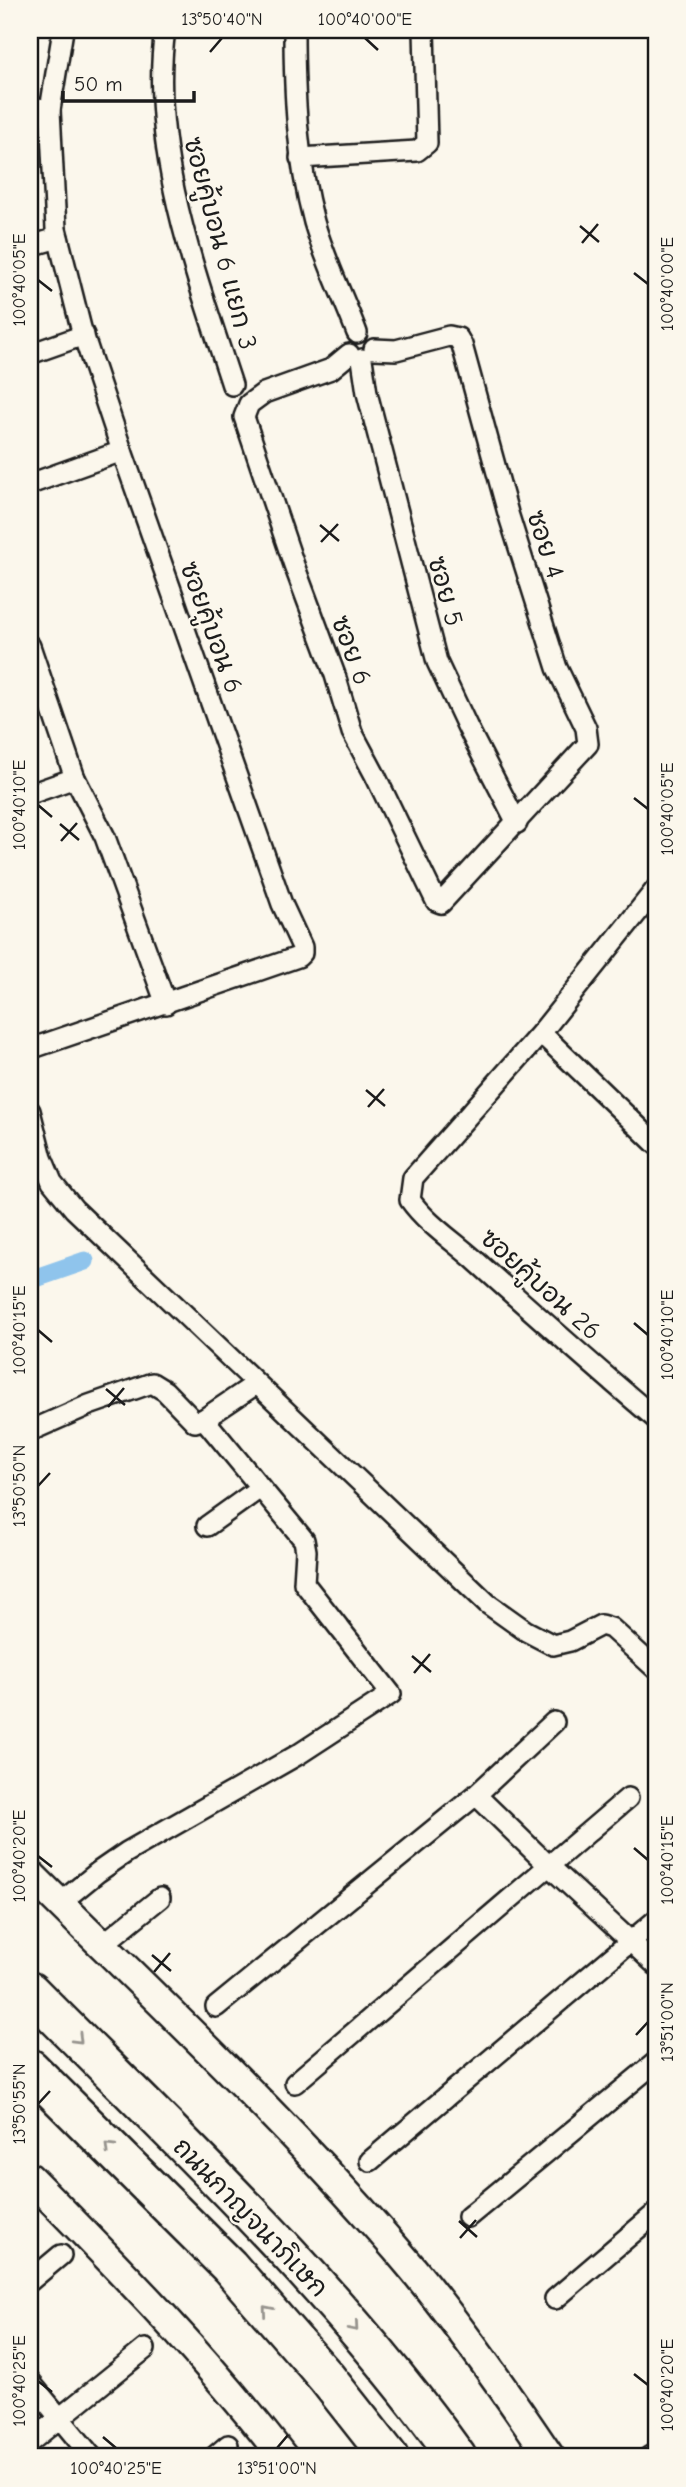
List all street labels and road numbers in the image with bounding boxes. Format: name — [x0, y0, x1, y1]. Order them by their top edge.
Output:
street label: ซอยคู้บอน 6 แยก 3 — [174, 133, 265, 353]
street label: ซอย 4 — [520, 507, 570, 582]
street label: ซอย 5 — [421, 553, 469, 630]
street label: ซอยคู้บอน 6 — [171, 557, 251, 698]
street label: ซอย 6 — [325, 612, 377, 689]
street label: ซอยคู้บอน 26 — [472, 1222, 608, 1349]
street label: ถนนกาญจนาภิเษก — [167, 2131, 335, 2303]

